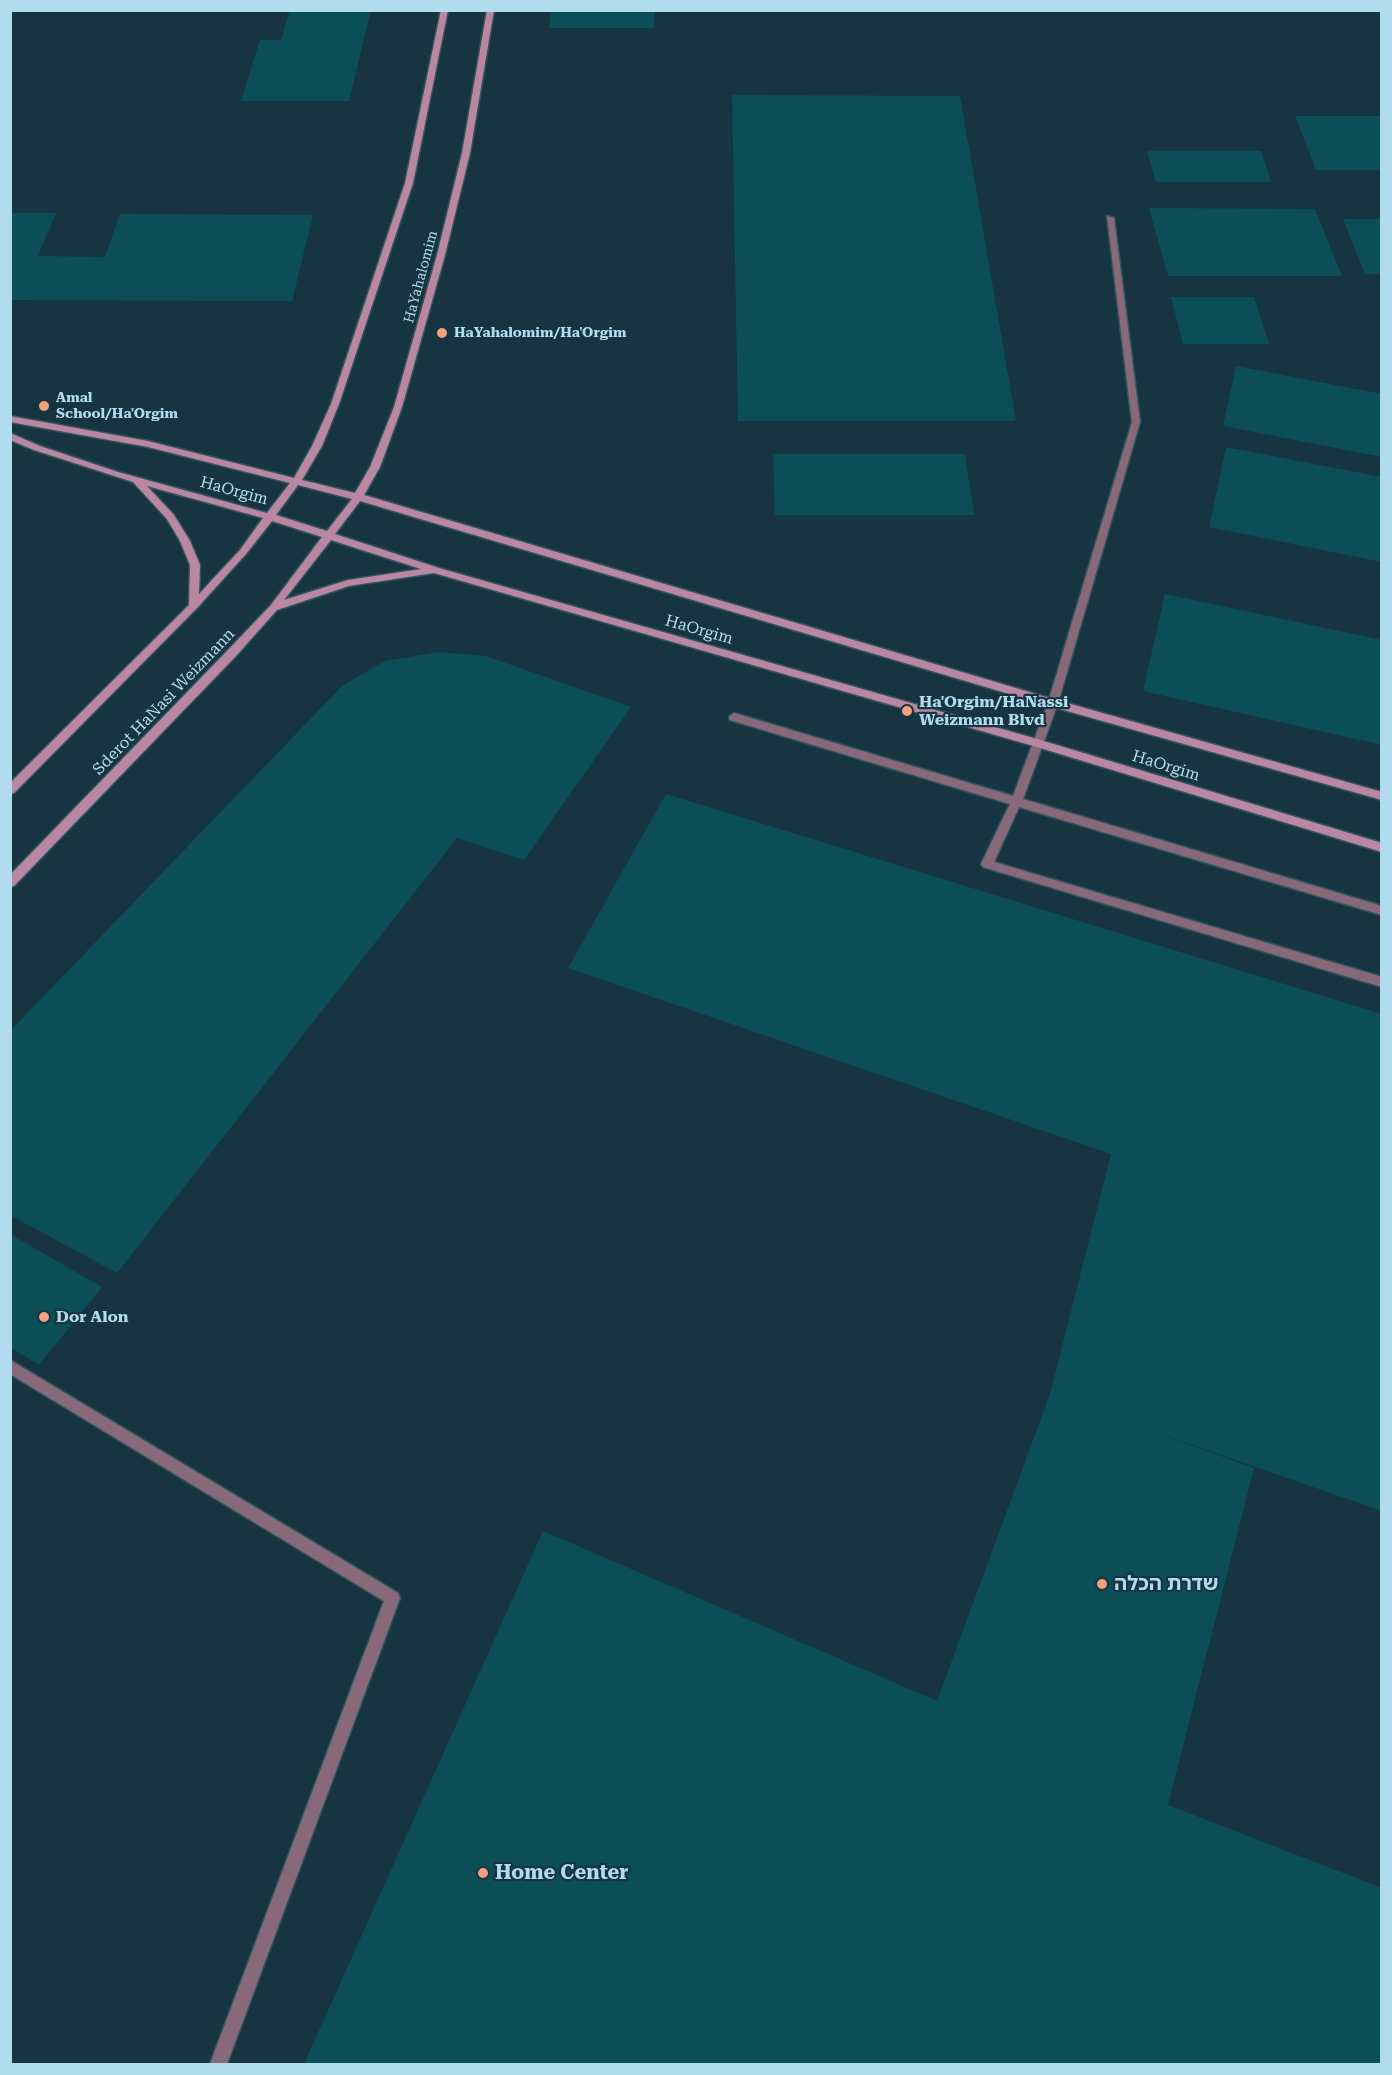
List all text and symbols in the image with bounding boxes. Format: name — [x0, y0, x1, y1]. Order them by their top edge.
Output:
street label: HaYahalomim — [401, 229, 441, 325]
place label: HaYahalomim/Ha'Orgim — [454, 325, 626, 341]
marker: HaYahalomim/Ha'Orgim — [435, 326, 449, 340]
place label: Amal School/Ha'Orgim — [56, 390, 178, 422]
marker: Amal School/Ha'Orgim — [37, 399, 51, 413]
street label: HaOrgim — [198, 473, 270, 509]
street label: HaOrgim — [663, 611, 735, 649]
street label: Sderot HaNasi Weizmann — [89, 625, 239, 779]
place label: Ha'Orgim/HaNassi Weizmann Blvd — [919, 692, 1068, 730]
marker: Ha'Orgim/HaNassi Weizmann Blvd — [900, 704, 914, 718]
street label: HaOrgim — [1130, 747, 1202, 785]
place label: Dor Alon — [56, 1307, 129, 1327]
marker: Dor Alon — [37, 1310, 51, 1324]
place label: שדרת הכלה — [1114, 1572, 1218, 1596]
marker: שדרת הכלה — [1095, 1577, 1109, 1591]
place label: Home Center — [495, 1861, 628, 1885]
marker: Home Center — [476, 1866, 490, 1880]

